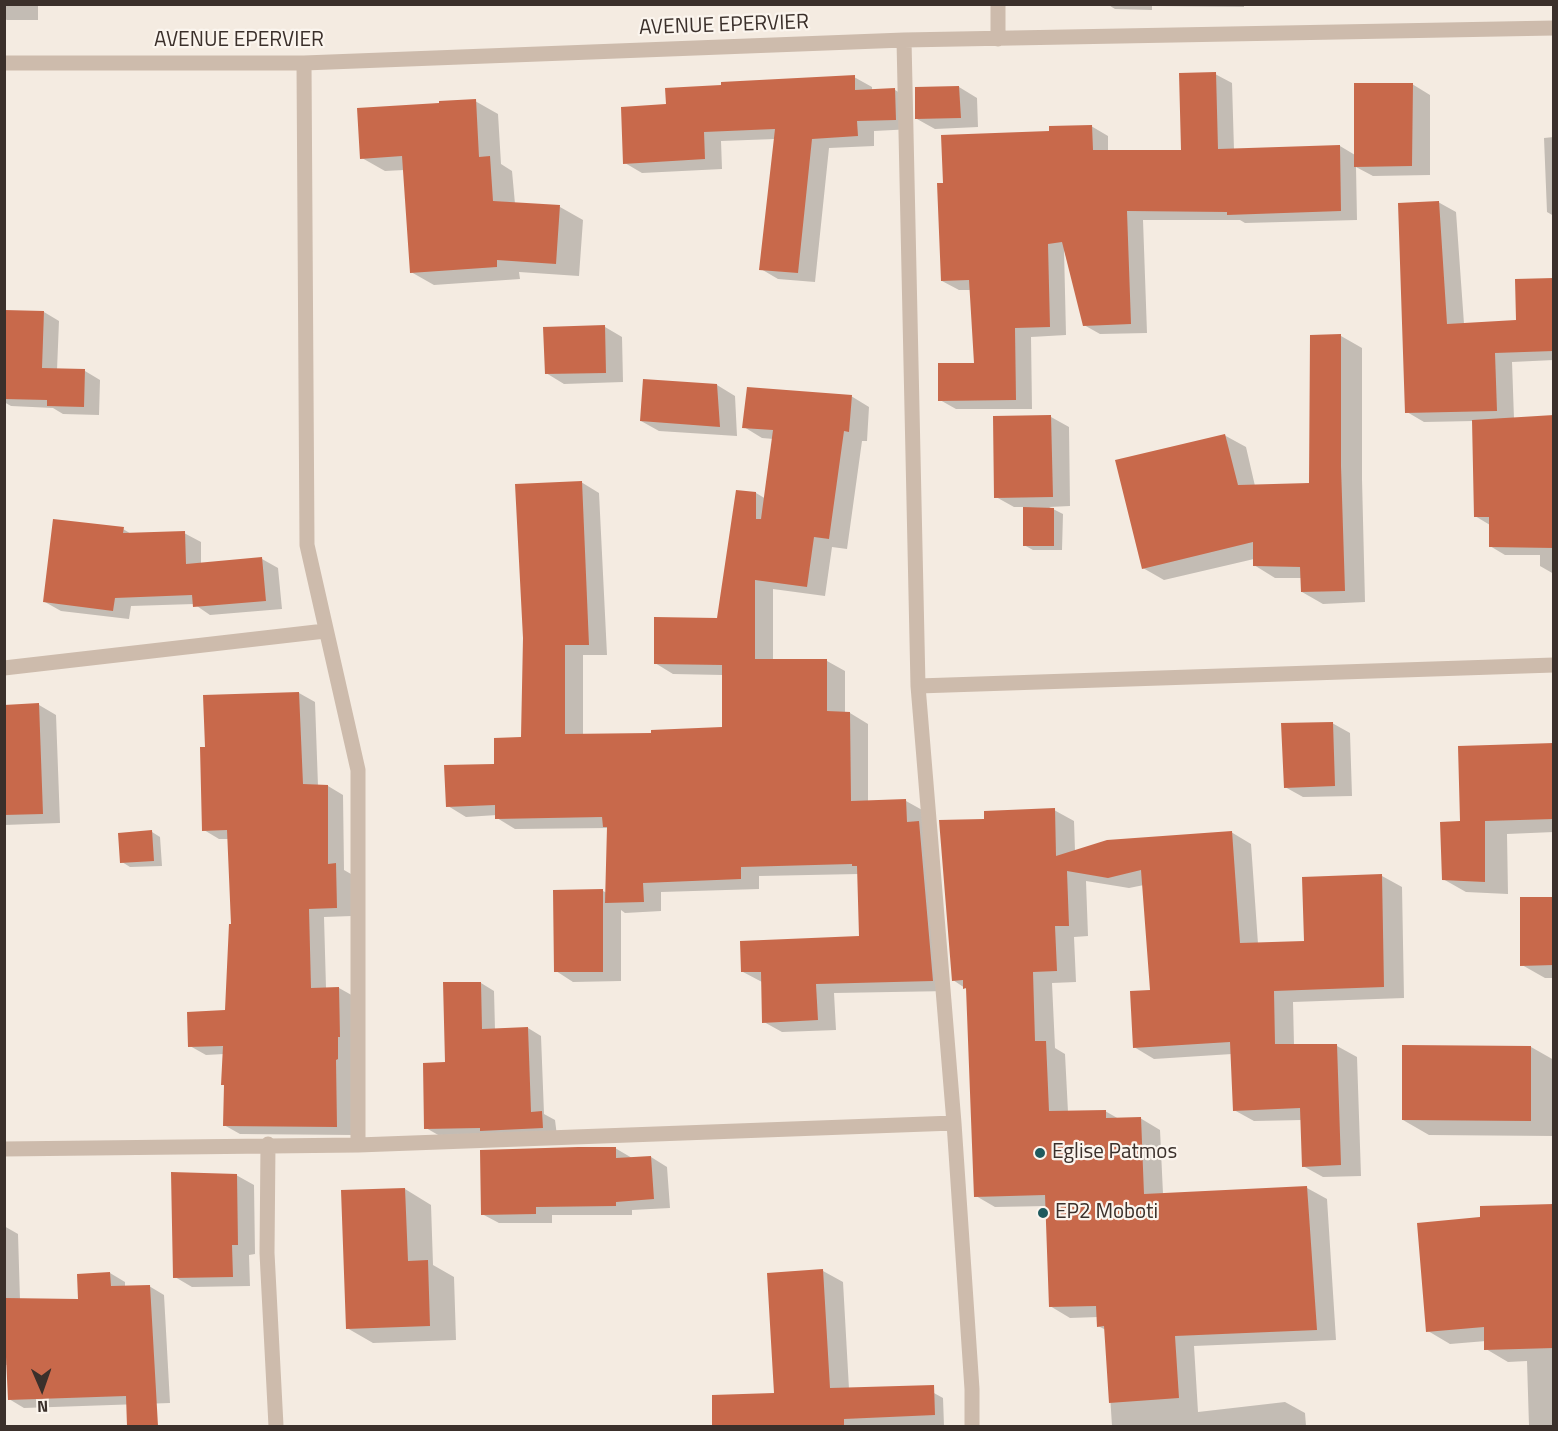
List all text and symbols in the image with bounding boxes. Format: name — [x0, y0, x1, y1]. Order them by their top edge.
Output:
street label: AVENUE EPERVIER — [639, 10, 809, 42]
street label: AVENUE EPERVIER — [154, 28, 324, 54]
place label: Eglise Patmos — [1052, 1140, 1177, 1166]
marker: Eglise Patmos — [1033, 1146, 1047, 1160]
place label: EP2 Moboti — [1055, 1200, 1158, 1226]
marker: EP2 Moboti — [1036, 1206, 1050, 1220]
north arrow — [12, 1359, 72, 1419]
text: N — [37, 1395, 49, 1419]

